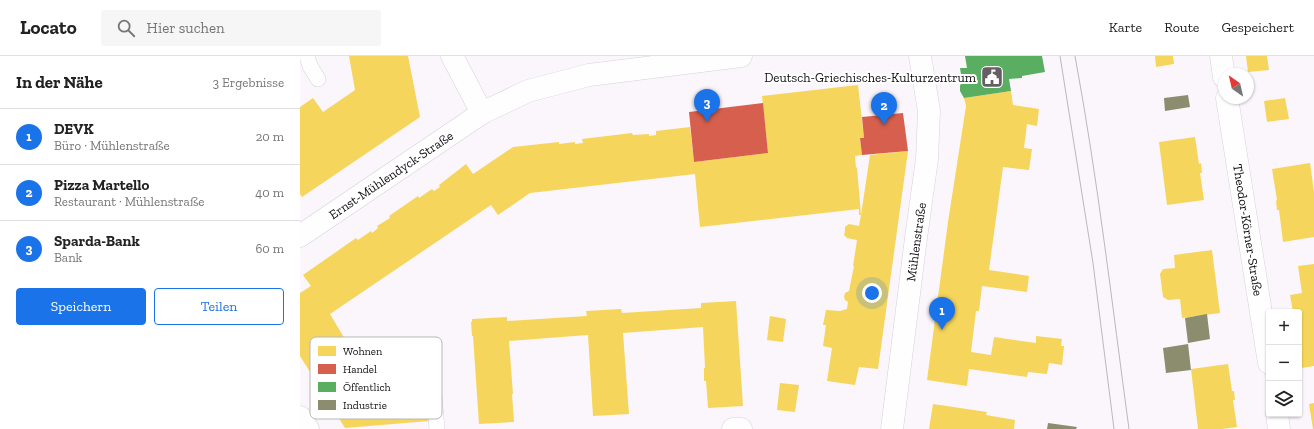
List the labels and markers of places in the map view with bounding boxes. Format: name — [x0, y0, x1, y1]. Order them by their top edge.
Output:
public building icon: Deutsch-Griechisches-Kulturzentrum — [979, 64, 1005, 90]
place label: Deutsch-Griechisches-Kulturzentrum — [764, 70, 977, 85]
pin: 3 — [694, 89, 720, 122]
pin: 2 — [871, 92, 897, 125]
pin: 1 — [929, 297, 955, 330]

